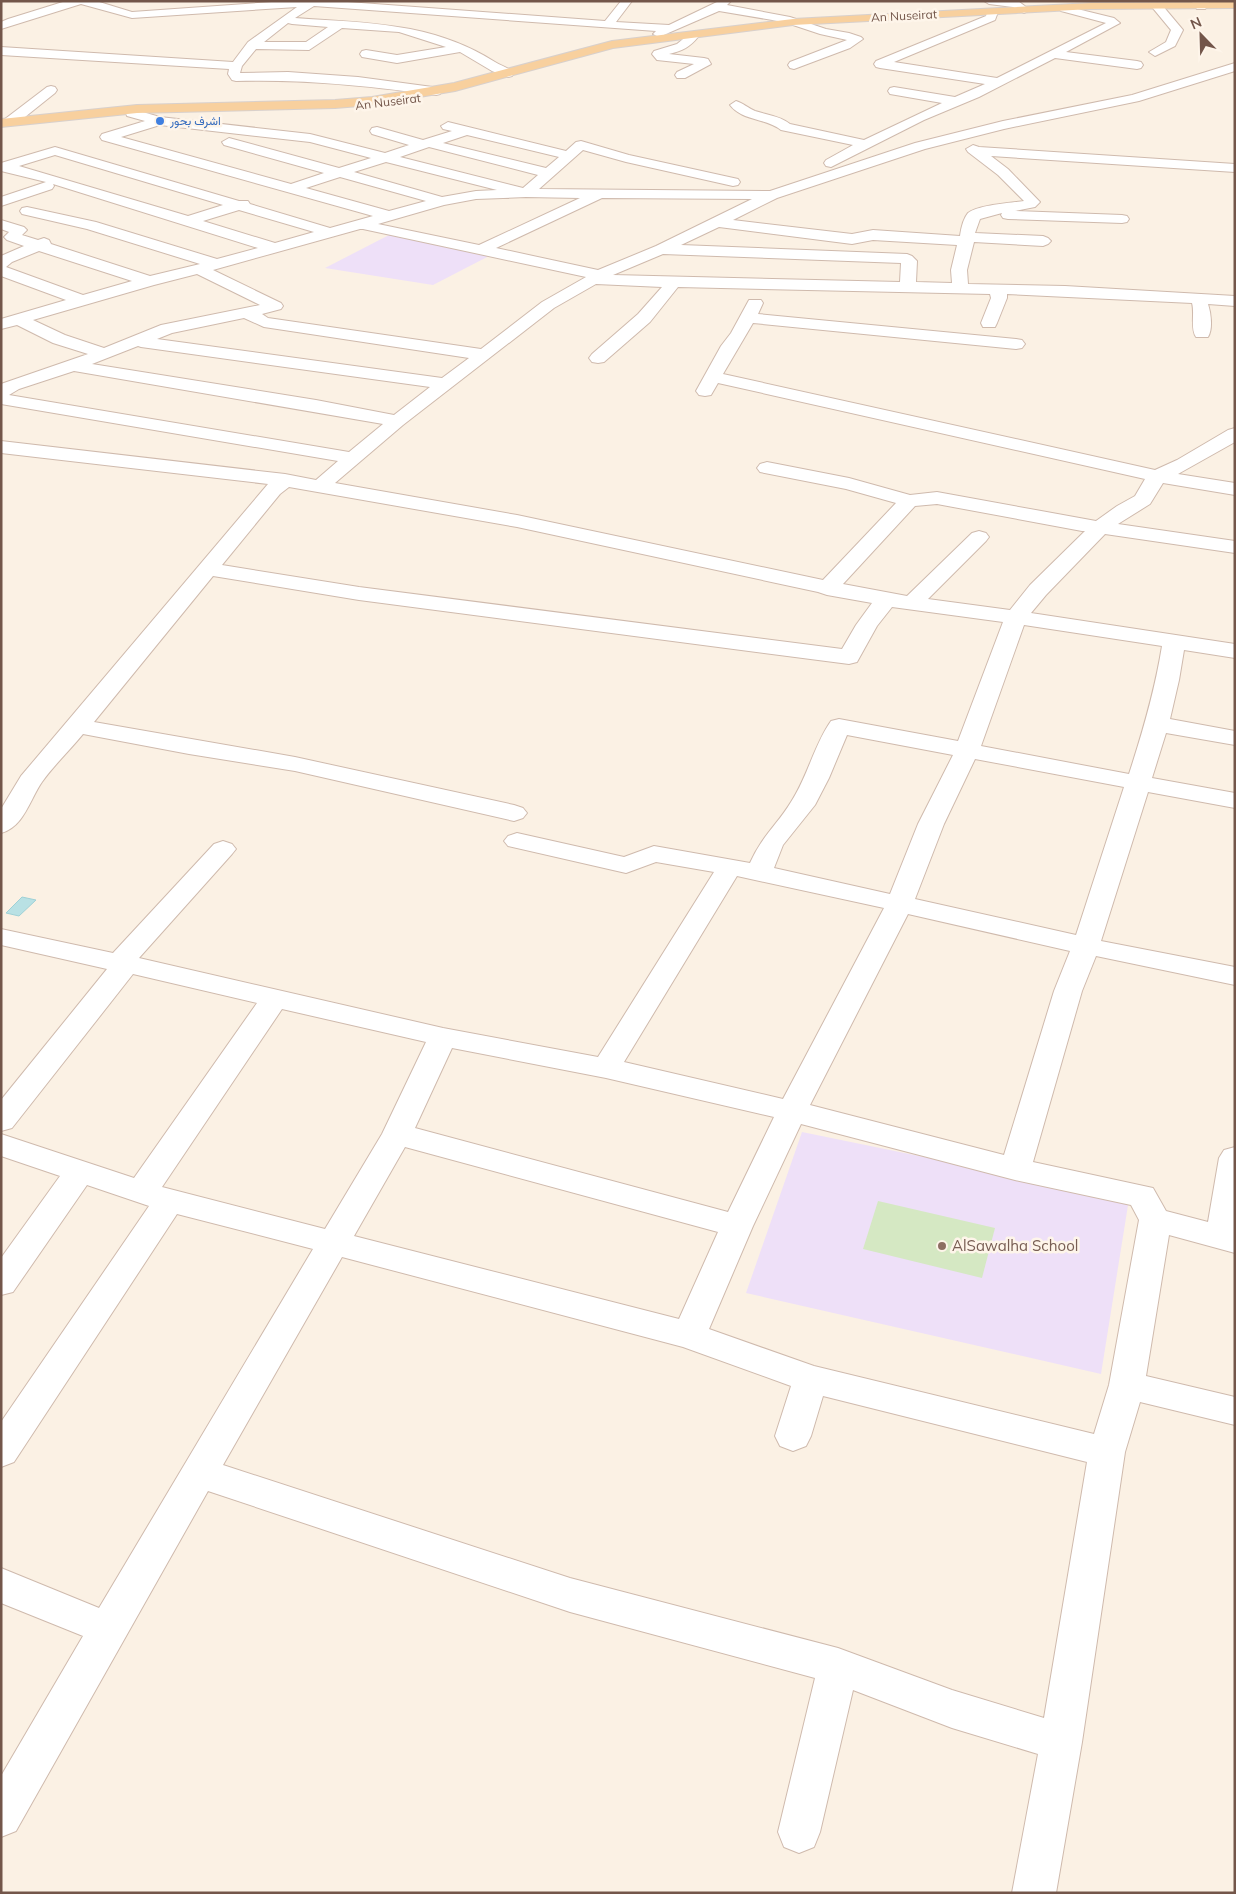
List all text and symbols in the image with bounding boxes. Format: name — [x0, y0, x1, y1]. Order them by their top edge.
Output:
street label: An Nuseirat — [871, 6, 937, 25]
north arrow — [1176, 10, 1226, 60]
text: N — [1188, 13, 1204, 33]
street label: An Nuseirat — [354, 90, 422, 113]
place label: اشرف بحور — [169, 113, 221, 129]
marker: اشرف بحور — [154, 115, 166, 127]
place label: AlSawalha School — [952, 1236, 1078, 1255]
marker: AlSawalha School — [936, 1240, 948, 1252]

